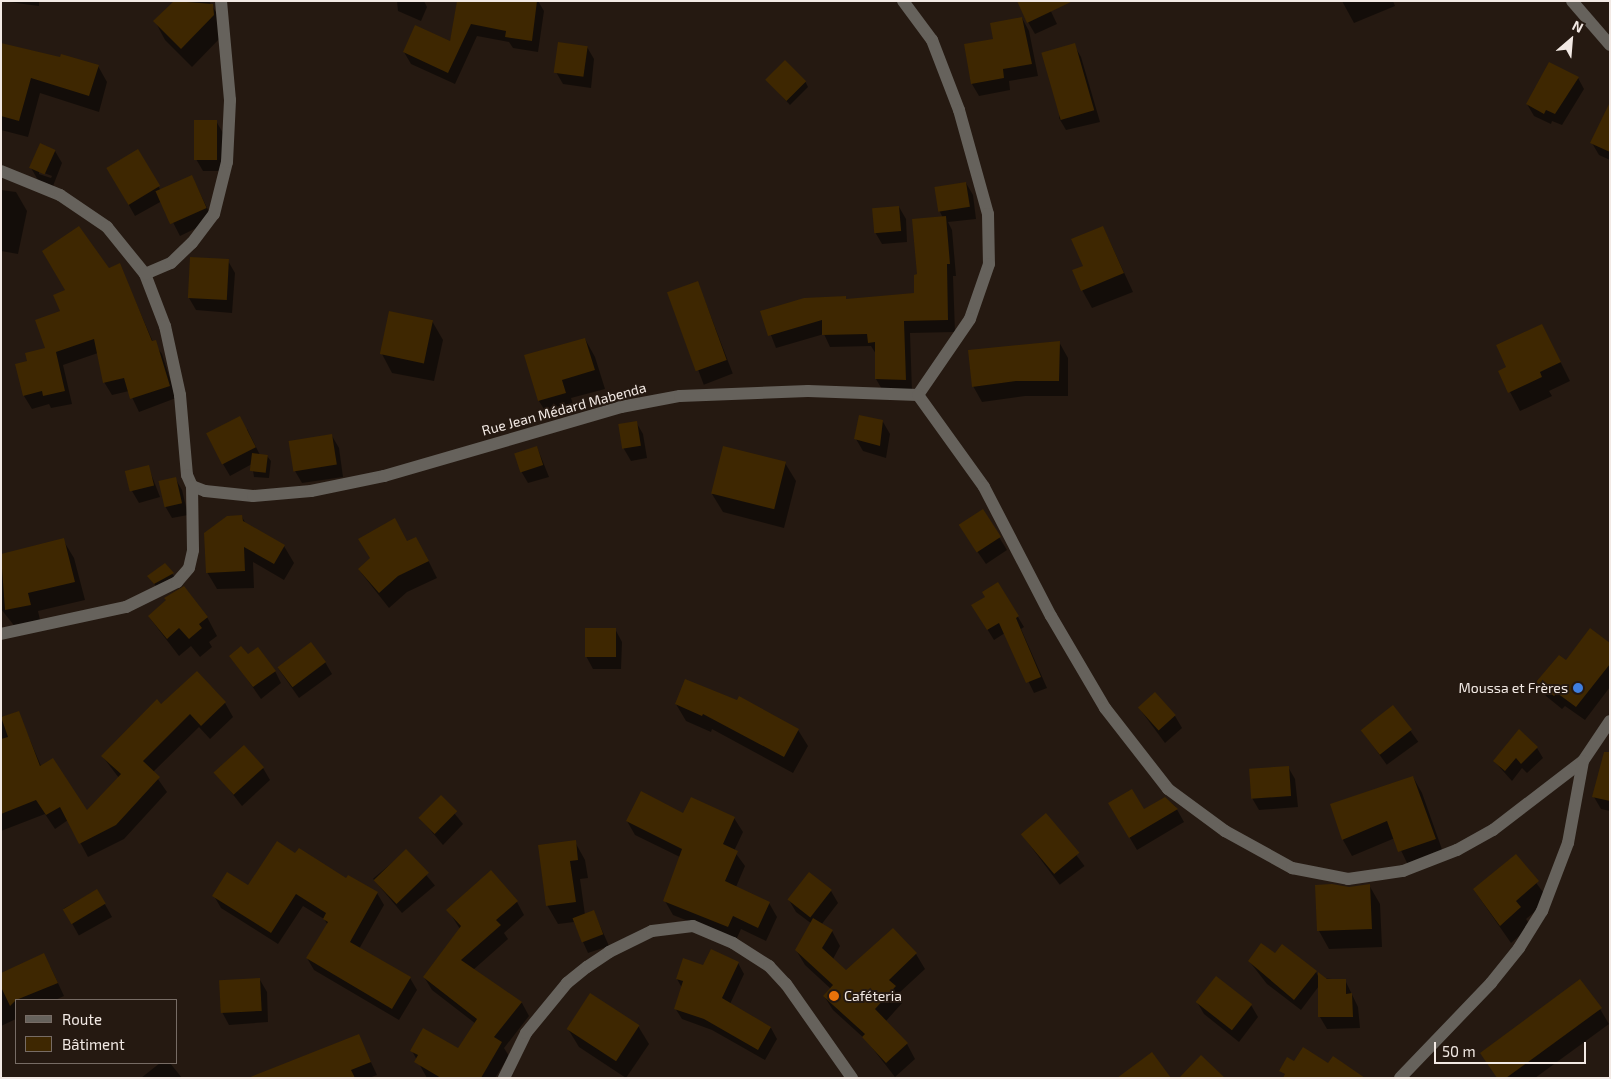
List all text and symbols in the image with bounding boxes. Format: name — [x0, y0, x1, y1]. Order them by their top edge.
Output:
north arrow — [1546, 15, 1596, 65]
text: N — [1570, 16, 1586, 36]
street label: Rue Jean Médard Mabenda — [480, 379, 648, 439]
place label: Moussa et Frères — [1458, 680, 1568, 696]
marker: Moussa et Frères — [1572, 682, 1584, 694]
place label: Caféteria — [844, 988, 902, 1004]
marker: Caféteria — [828, 990, 840, 1002]
legend — [15, 999, 178, 1064]
text: Route — [62, 1010, 102, 1028]
scale bar — [1436, 1032, 1588, 1064]
text: Bâtiment — [62, 1035, 125, 1053]
text: 50 m — [1442, 1042, 1476, 1060]

